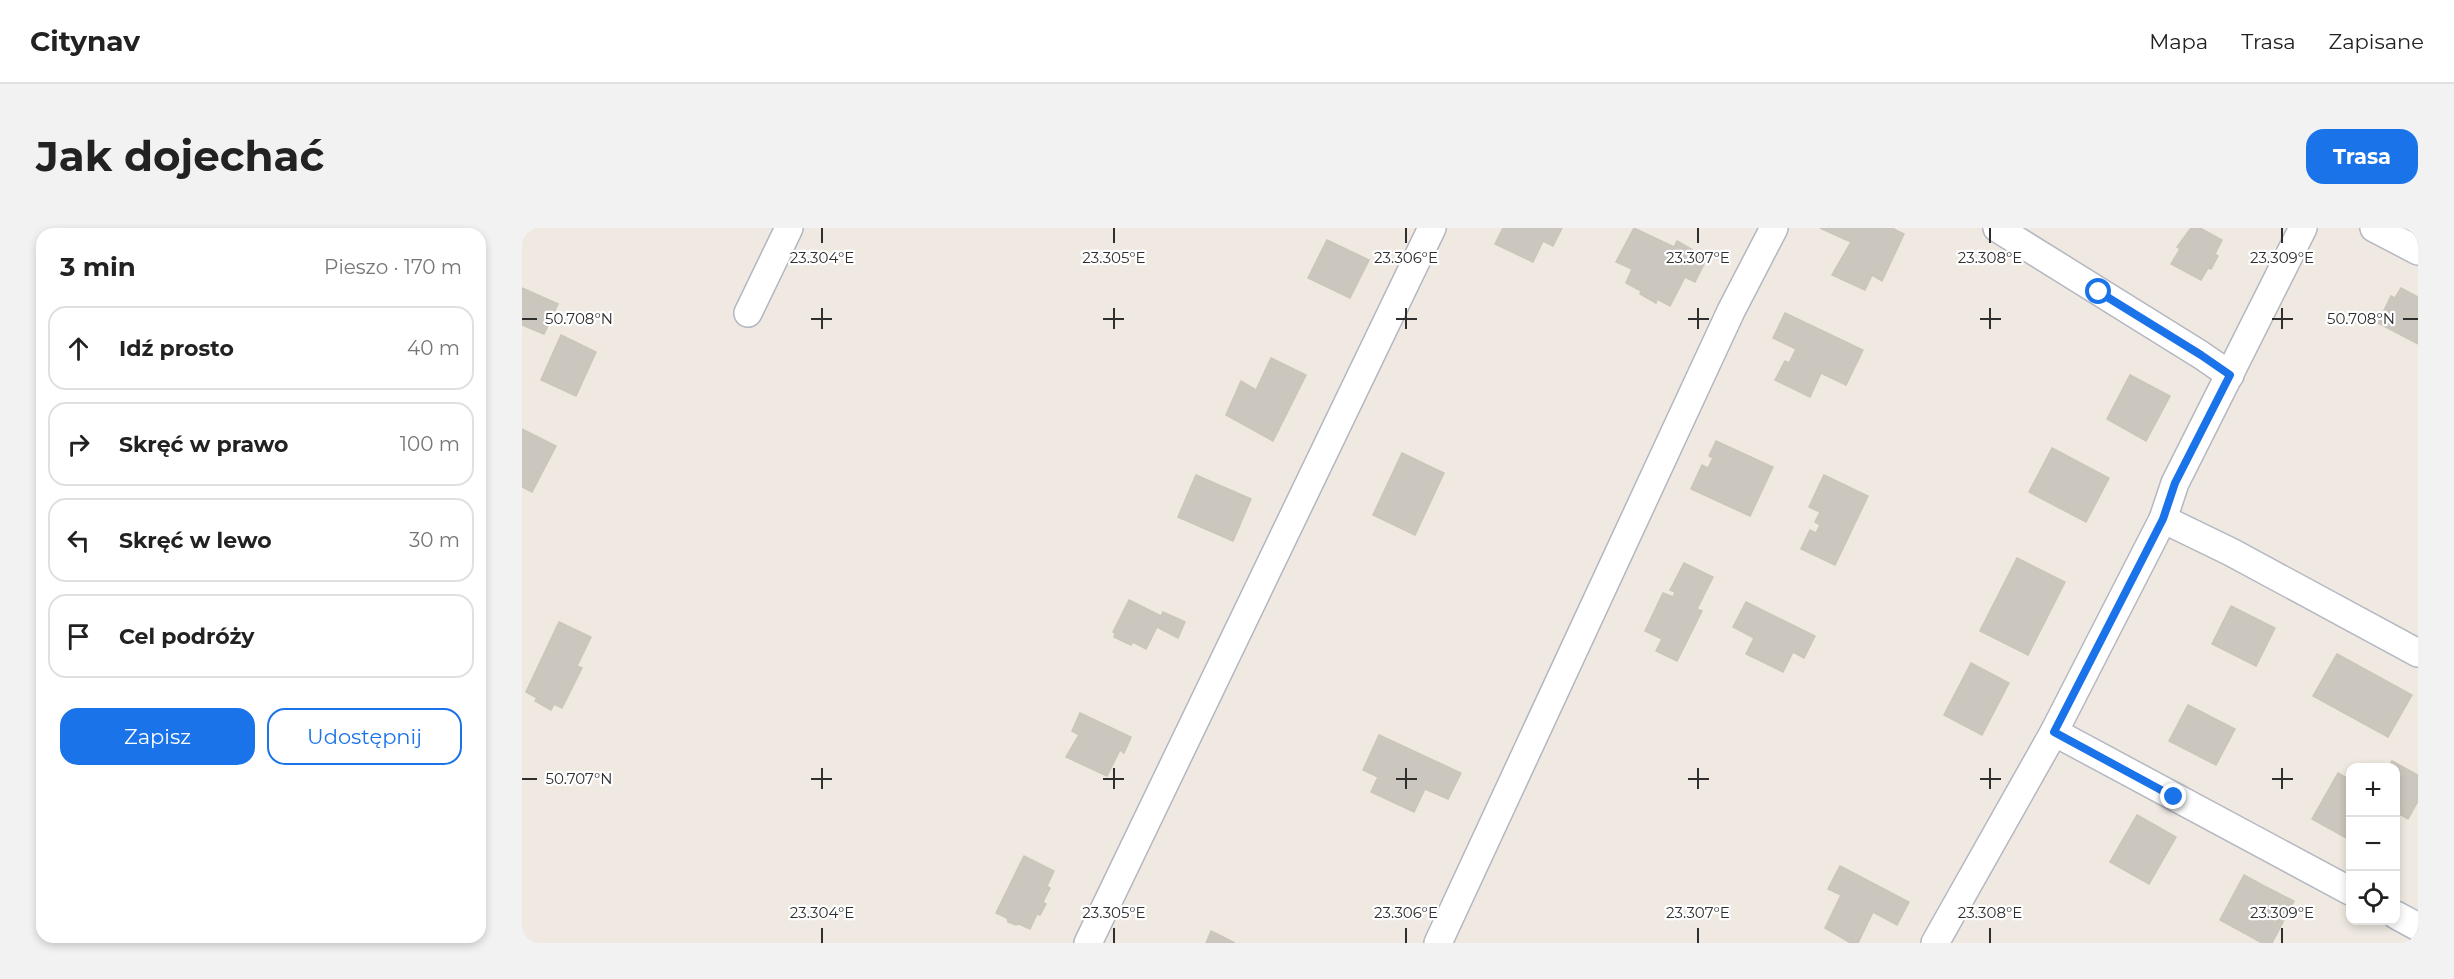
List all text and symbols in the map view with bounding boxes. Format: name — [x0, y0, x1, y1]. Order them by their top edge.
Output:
text: Citynav — [30, 24, 140, 58]
text: Mapa — [2149, 29, 2208, 54]
text: Trasa — [2241, 29, 2296, 54]
text: Zapisane — [2329, 29, 2424, 54]
button: Trasa — [2306, 129, 2418, 184]
text: Jak dojechać — [36, 130, 324, 182]
text: 23.304°E — [790, 248, 854, 267]
text: 23.305°E — [1082, 248, 1146, 267]
text: 23.306°E — [1374, 248, 1438, 267]
text: 23.307°E — [1666, 248, 1730, 267]
text: 23.308°E — [1958, 248, 2022, 267]
text: 23.309°E — [2250, 248, 2314, 267]
text: 3 min — [60, 251, 136, 283]
text: Pieszo · 170 m — [324, 255, 462, 279]
route start — [2085, 278, 2111, 304]
text: 50.708°N — [545, 309, 613, 328]
text: 50.708°N — [2327, 309, 2395, 328]
icon: ahead — [62, 332, 95, 365]
text: Idź prosto — [119, 335, 234, 362]
text: 40 m — [407, 336, 460, 360]
icon: right — [62, 428, 95, 461]
text: Skręć w prawo — [119, 431, 288, 458]
text: 100 m — [400, 432, 460, 456]
icon: left — [62, 524, 95, 557]
text: Skręć w lewo — [119, 527, 272, 554]
text: 30 m — [409, 528, 460, 552]
icon: arrive — [62, 620, 95, 653]
text: Cel podróży — [119, 623, 255, 650]
button: Zapisz — [60, 708, 255, 765]
button: Udostępnij — [267, 708, 462, 765]
map controls — [2346, 763, 2400, 925]
button: + — [2346, 763, 2400, 817]
text: 50.707°N — [546, 769, 612, 788]
route end — [2160, 783, 2186, 809]
button: − — [2346, 817, 2400, 871]
button: locate — [2346, 871, 2400, 925]
text: 23.304°E — [790, 903, 854, 922]
text: 23.305°E — [1082, 903, 1146, 922]
text: 23.306°E — [1374, 903, 1438, 922]
text: 23.307°E — [1666, 903, 1730, 922]
text: 23.308°E — [1958, 903, 2022, 922]
text: 23.309°E — [2250, 903, 2314, 922]

